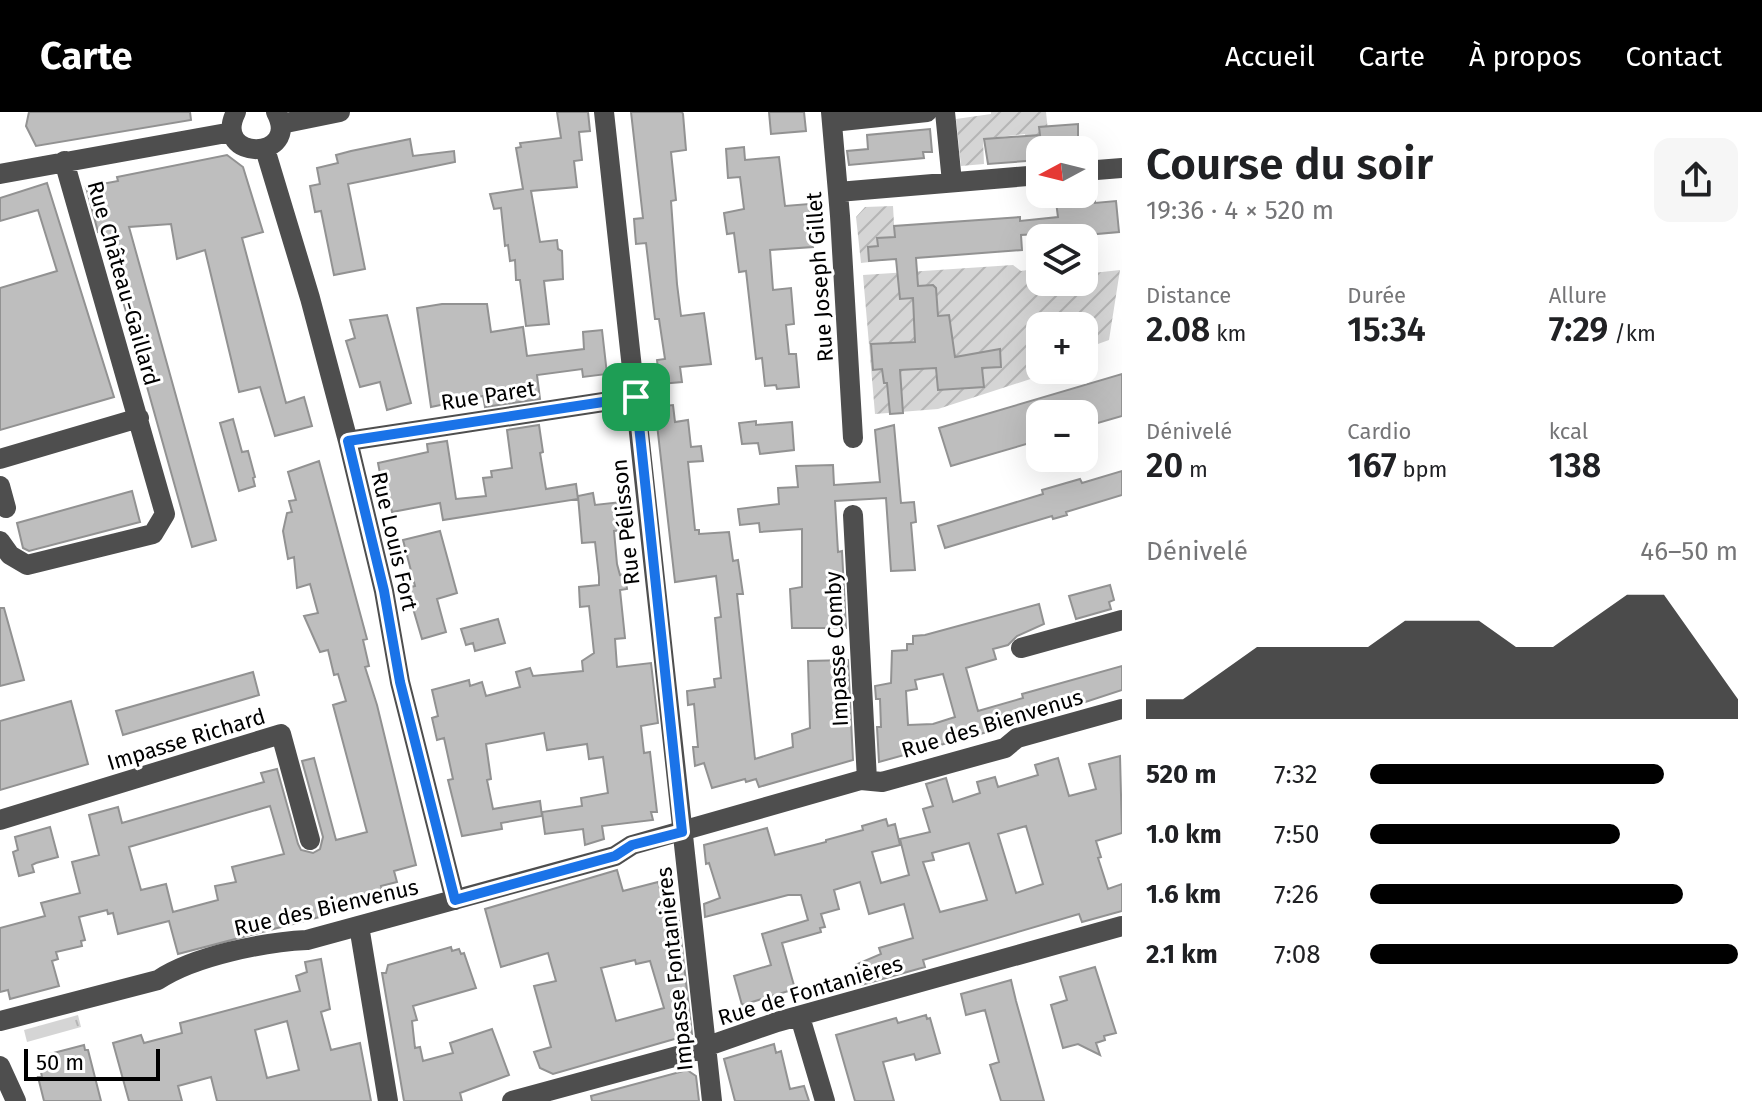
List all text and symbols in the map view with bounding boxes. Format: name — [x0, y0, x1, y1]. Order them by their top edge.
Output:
text: Carte — [40, 33, 133, 79]
text: Accueil — [1225, 40, 1315, 73]
text: Carte — [1359, 40, 1425, 73]
text: À propos — [1469, 40, 1581, 73]
text: Contact — [1625, 40, 1722, 73]
north arrow — [1026, 136, 1098, 208]
map controls — [1026, 136, 1098, 472]
text: Course du soir — [1146, 138, 1433, 191]
button: share — [1654, 138, 1738, 222]
street label: Rue Château-Gaillard — [81, 178, 166, 389]
street label: Rue Joseph Gillet — [800, 191, 839, 363]
text: 19:36 · 4 × 520 m — [1146, 195, 1334, 226]
button: layers — [1026, 224, 1098, 296]
text: Distance — [1146, 282, 1231, 309]
text: Durée — [1347, 282, 1406, 309]
text: Allure — [1549, 282, 1607, 309]
text: 2.08 — [1146, 309, 1210, 350]
text: 15:34 — [1347, 309, 1426, 350]
text: 7:29 — [1549, 309, 1608, 350]
button: + — [1026, 312, 1098, 384]
text: km — [1210, 320, 1246, 347]
text: /km — [1608, 320, 1656, 347]
pin — [602, 363, 670, 431]
street label: Rue Paret — [439, 375, 537, 416]
icon: arrive — [614, 375, 658, 419]
button: − — [1026, 400, 1098, 472]
text: Dénivelé — [1146, 418, 1232, 445]
text: Cardio — [1347, 418, 1411, 445]
text: kcal — [1549, 418, 1588, 445]
text: 20 — [1146, 445, 1183, 486]
text: 167 — [1347, 445, 1397, 486]
text: 138 — [1549, 445, 1601, 486]
text: m — [1183, 456, 1208, 483]
text: bpm — [1397, 456, 1447, 483]
street label: Rue Pélisson — [605, 458, 646, 586]
street label: Rue Louis Fort — [365, 469, 424, 613]
text: Dénivelé — [1146, 536, 1248, 567]
text: 46–50 m — [1640, 536, 1738, 567]
street label: Impasse Comby — [819, 570, 854, 727]
street label: Rue des Bienvenus — [898, 683, 1086, 764]
street label: Impasse Richard — [104, 703, 268, 776]
text: 520 m — [1146, 759, 1216, 790]
text: 7:32 — [1274, 759, 1318, 790]
text: 1.0 km — [1146, 819, 1222, 850]
text: 7:50 — [1274, 819, 1319, 850]
street label: Impasse Fontanières — [650, 866, 699, 1072]
street label: Rue des Bienvenus — [231, 873, 421, 942]
text: 1.6 km — [1146, 879, 1221, 910]
text: 7:26 — [1274, 879, 1319, 910]
text: 2.1 km — [1146, 939, 1218, 970]
text: 7:08 — [1274, 939, 1321, 970]
street label: Rue de Fontanières — [715, 950, 906, 1031]
scale bar — [24, 1045, 160, 1081]
text: 50 m — [36, 1049, 84, 1076]

